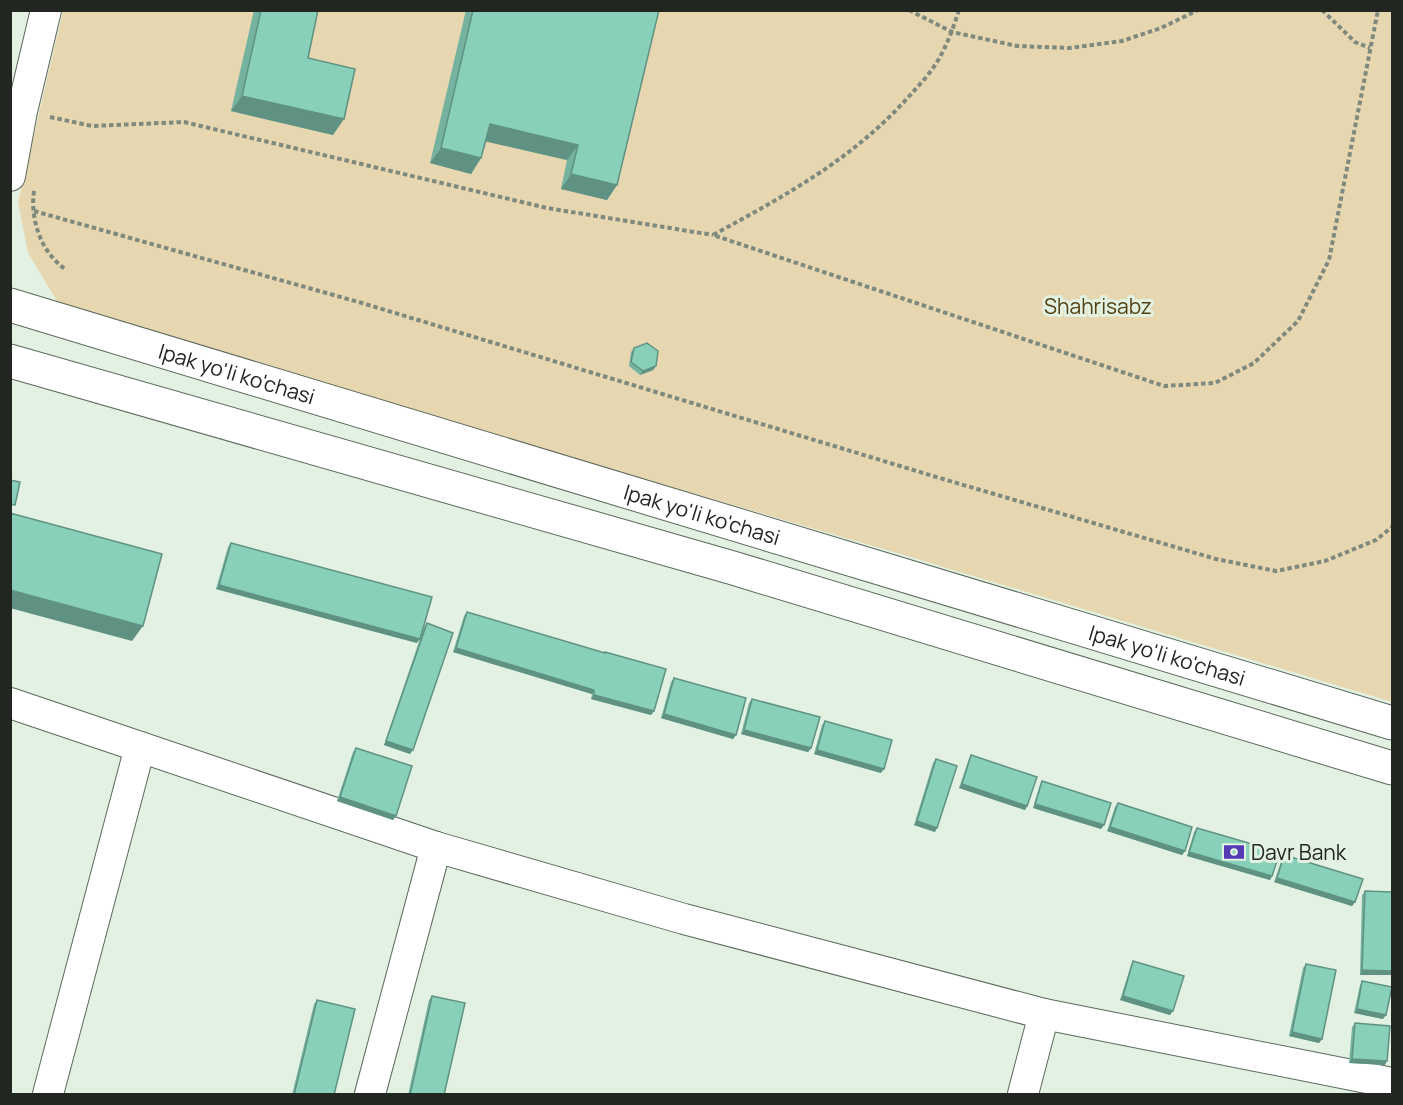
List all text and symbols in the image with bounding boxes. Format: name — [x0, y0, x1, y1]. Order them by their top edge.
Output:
park label: Shahrisabz — [1044, 292, 1152, 320]
street label: Ipak yo'li ko'chasi — [155, 337, 318, 410]
street label: Ipak yo'li ko'chasi — [620, 477, 784, 551]
street label: Ipak yo'li ko'chasi — [1086, 618, 1249, 692]
place label: Davr Bank — [1251, 838, 1347, 866]
bank icon: Davr Bank — [1222, 840, 1246, 864]

